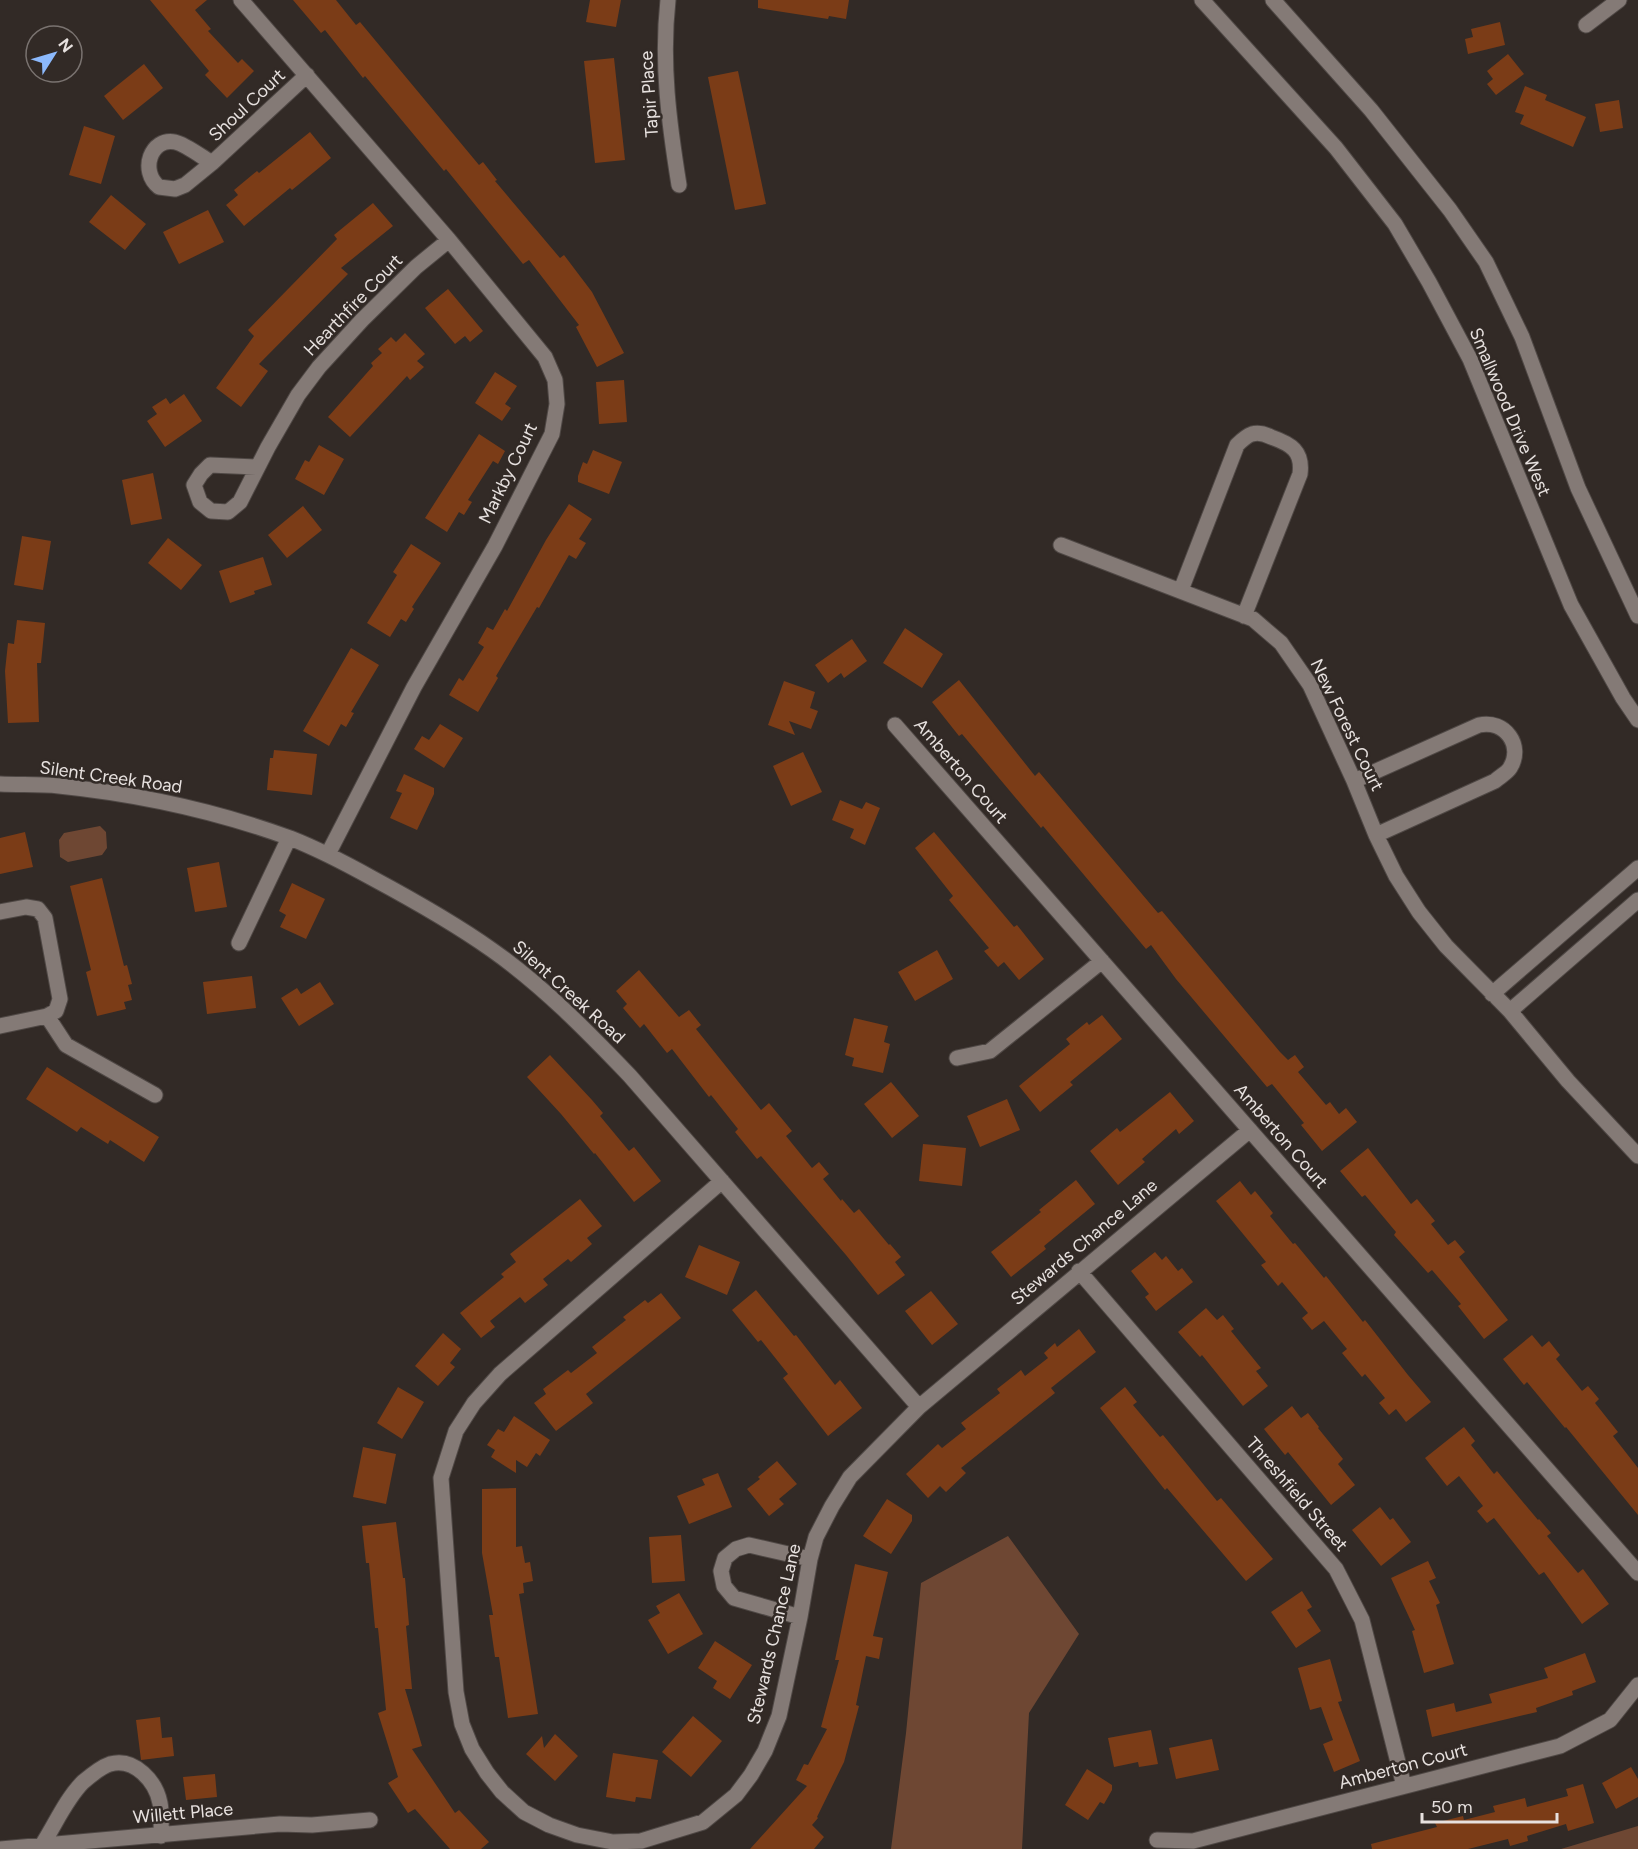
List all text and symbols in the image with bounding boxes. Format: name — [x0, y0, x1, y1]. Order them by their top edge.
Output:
north arrow — [24, 24, 84, 84]
text: N — [54, 35, 77, 56]
street label: Tapir Place — [635, 50, 663, 138]
street label: Shoul Court — [204, 64, 290, 146]
street label: Hearthfire Court — [299, 249, 407, 360]
street label: Smallwood Drive West — [1465, 324, 1556, 500]
street label: Markby Court — [474, 419, 542, 527]
street label: New Forest Court — [1306, 655, 1389, 795]
street label: Amberton Court — [909, 714, 1013, 828]
street label: Silent Creek Road — [38, 756, 184, 798]
street label: Silent Creek Road — [508, 936, 630, 1048]
street label: Amberton Court — [1229, 1079, 1333, 1193]
street label: Stewards Chance Lane — [1006, 1174, 1162, 1310]
street label: Threshfield Street — [1241, 1432, 1353, 1556]
street label: Stewards Chance Lane — [743, 1541, 806, 1726]
street label: Amberton Court — [1336, 1738, 1470, 1794]
scale bar — [1422, 1786, 1557, 1824]
text: 50 m — [1431, 1796, 1473, 1818]
street label: Willett Place — [132, 1798, 234, 1828]

